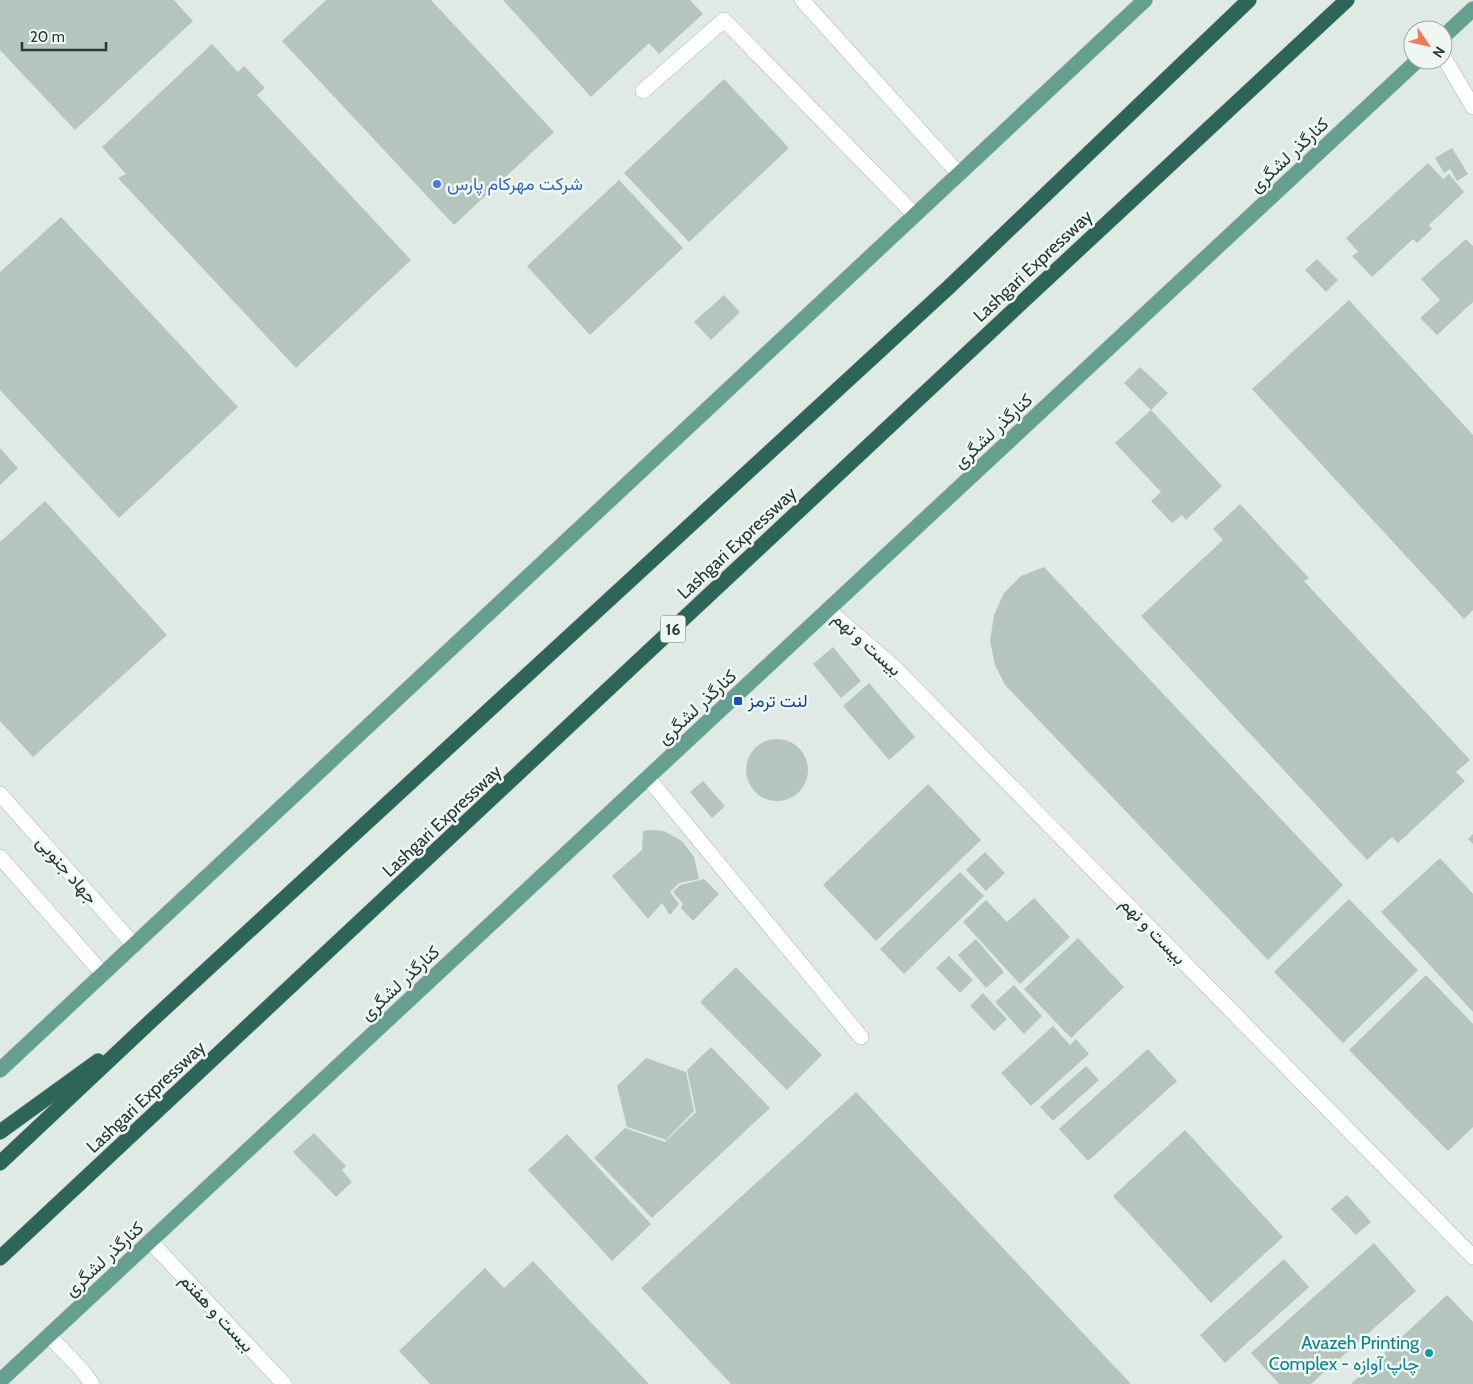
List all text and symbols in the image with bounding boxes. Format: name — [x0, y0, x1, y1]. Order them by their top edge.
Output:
scale bar — [22, 20, 106, 52]
north arrow — [1403, 20, 1453, 70]
text: 20 m — [30, 28, 65, 46]
text: N — [1429, 43, 1449, 61]
street label: کنارگذر لشگری — [1245, 113, 1333, 197]
place label: شرکت مهرکام پارس — [447, 173, 583, 196]
marker: شرکت مهرکام پارس — [431, 178, 443, 190]
street label: Lashgari Expressway — [969, 205, 1097, 327]
street label: کنارگذر لشگری — [949, 389, 1037, 473]
street label: Lashgari Expressway — [673, 482, 801, 604]
street label: بیست و نهم — [827, 607, 906, 681]
road number: 16 — [660, 616, 686, 642]
street label: کنارگذر لشگری — [653, 665, 741, 749]
place label: لنت ترمز — [747, 690, 808, 712]
marker: لنت ترمز — [732, 695, 744, 707]
street label: Lashgari Expressway — [378, 760, 506, 882]
street label: جهاد جنوبی — [31, 831, 103, 909]
street label: بیست و نهم — [1115, 893, 1191, 970]
street label: کنارگذر لشگری — [356, 941, 444, 1025]
street label: Lashgari Expressway — [82, 1036, 210, 1158]
street label: کنارگذر لشگری — [60, 1217, 148, 1301]
street label: بیست و هفتم — [174, 1269, 259, 1357]
place label: Avazeh Printing Complex - چاپ آوازه — [1269, 1332, 1420, 1376]
marker: Avazeh Printing Complex - چاپ آوازه — [1423, 1347, 1435, 1359]

